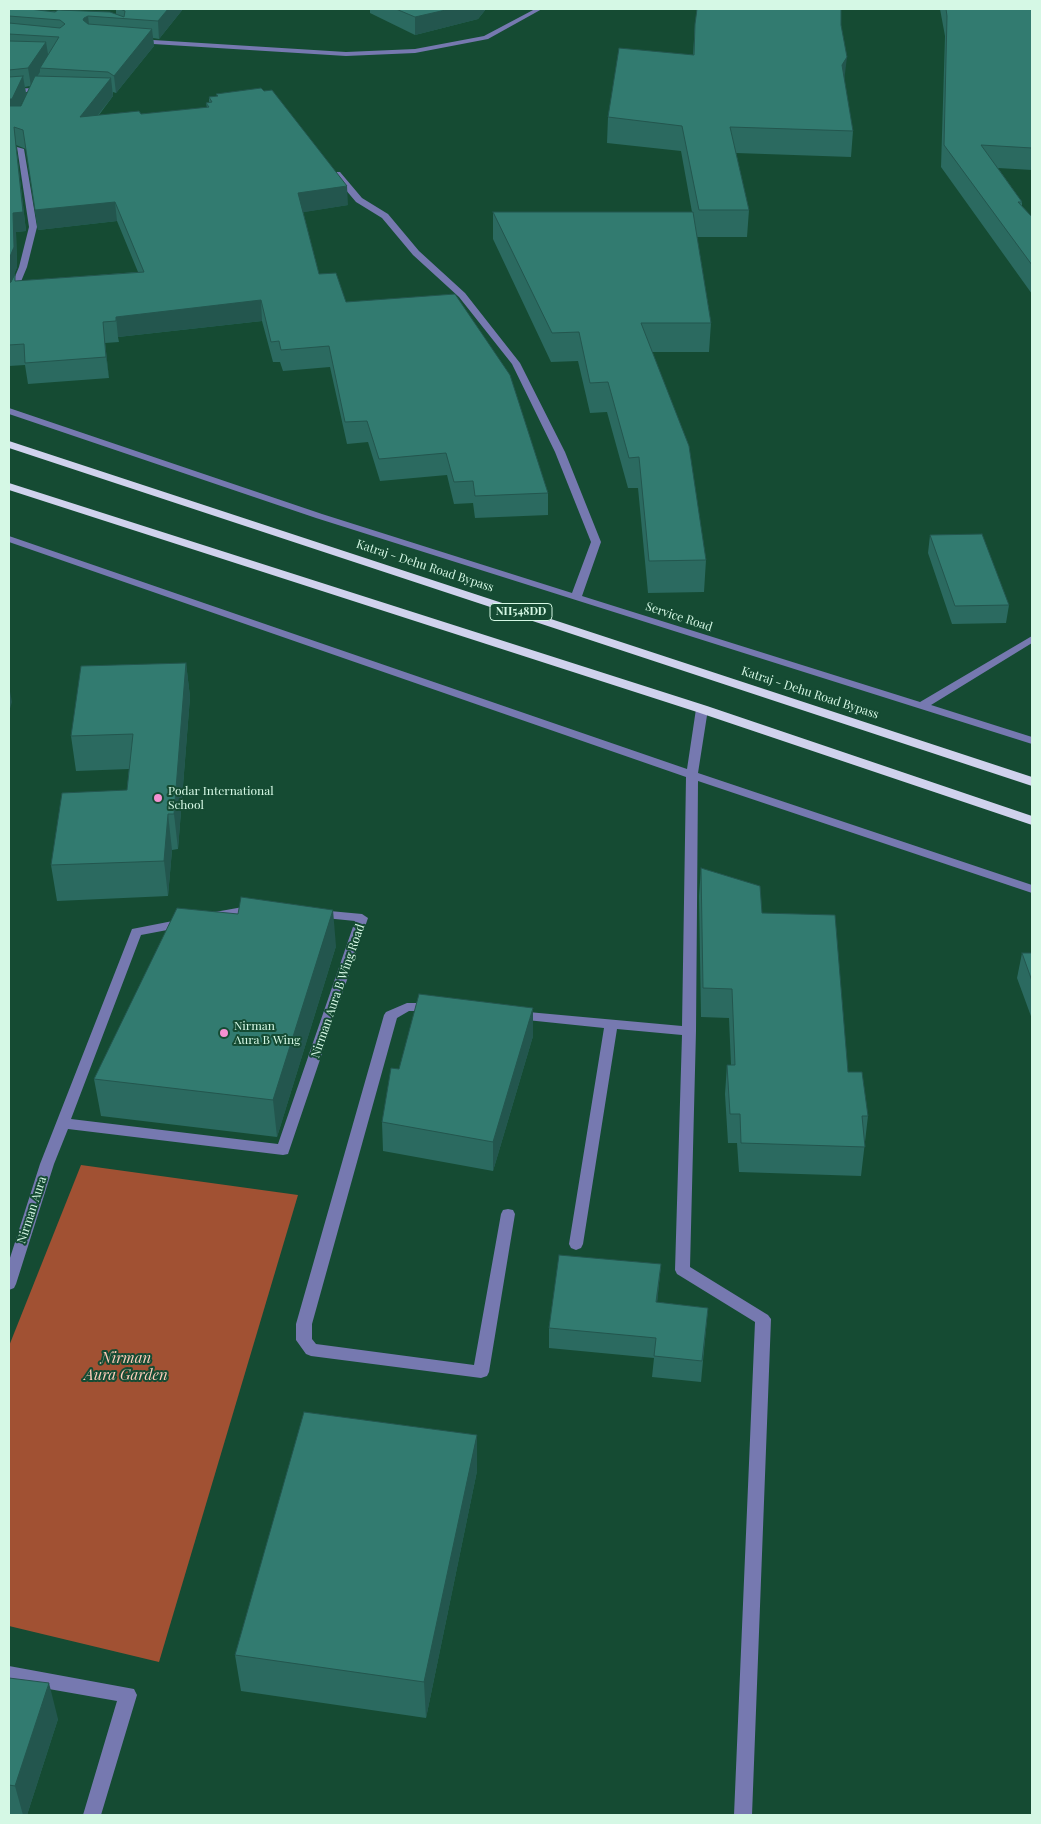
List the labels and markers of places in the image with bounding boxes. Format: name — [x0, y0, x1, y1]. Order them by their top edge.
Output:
place label: Podar International School — [168, 784, 274, 812]
marker: Podar International School — [152, 792, 164, 804]
place label: Nirman Aura B Wing — [234, 1019, 300, 1047]
marker: Nirman Aura B Wing — [218, 1027, 230, 1039]

